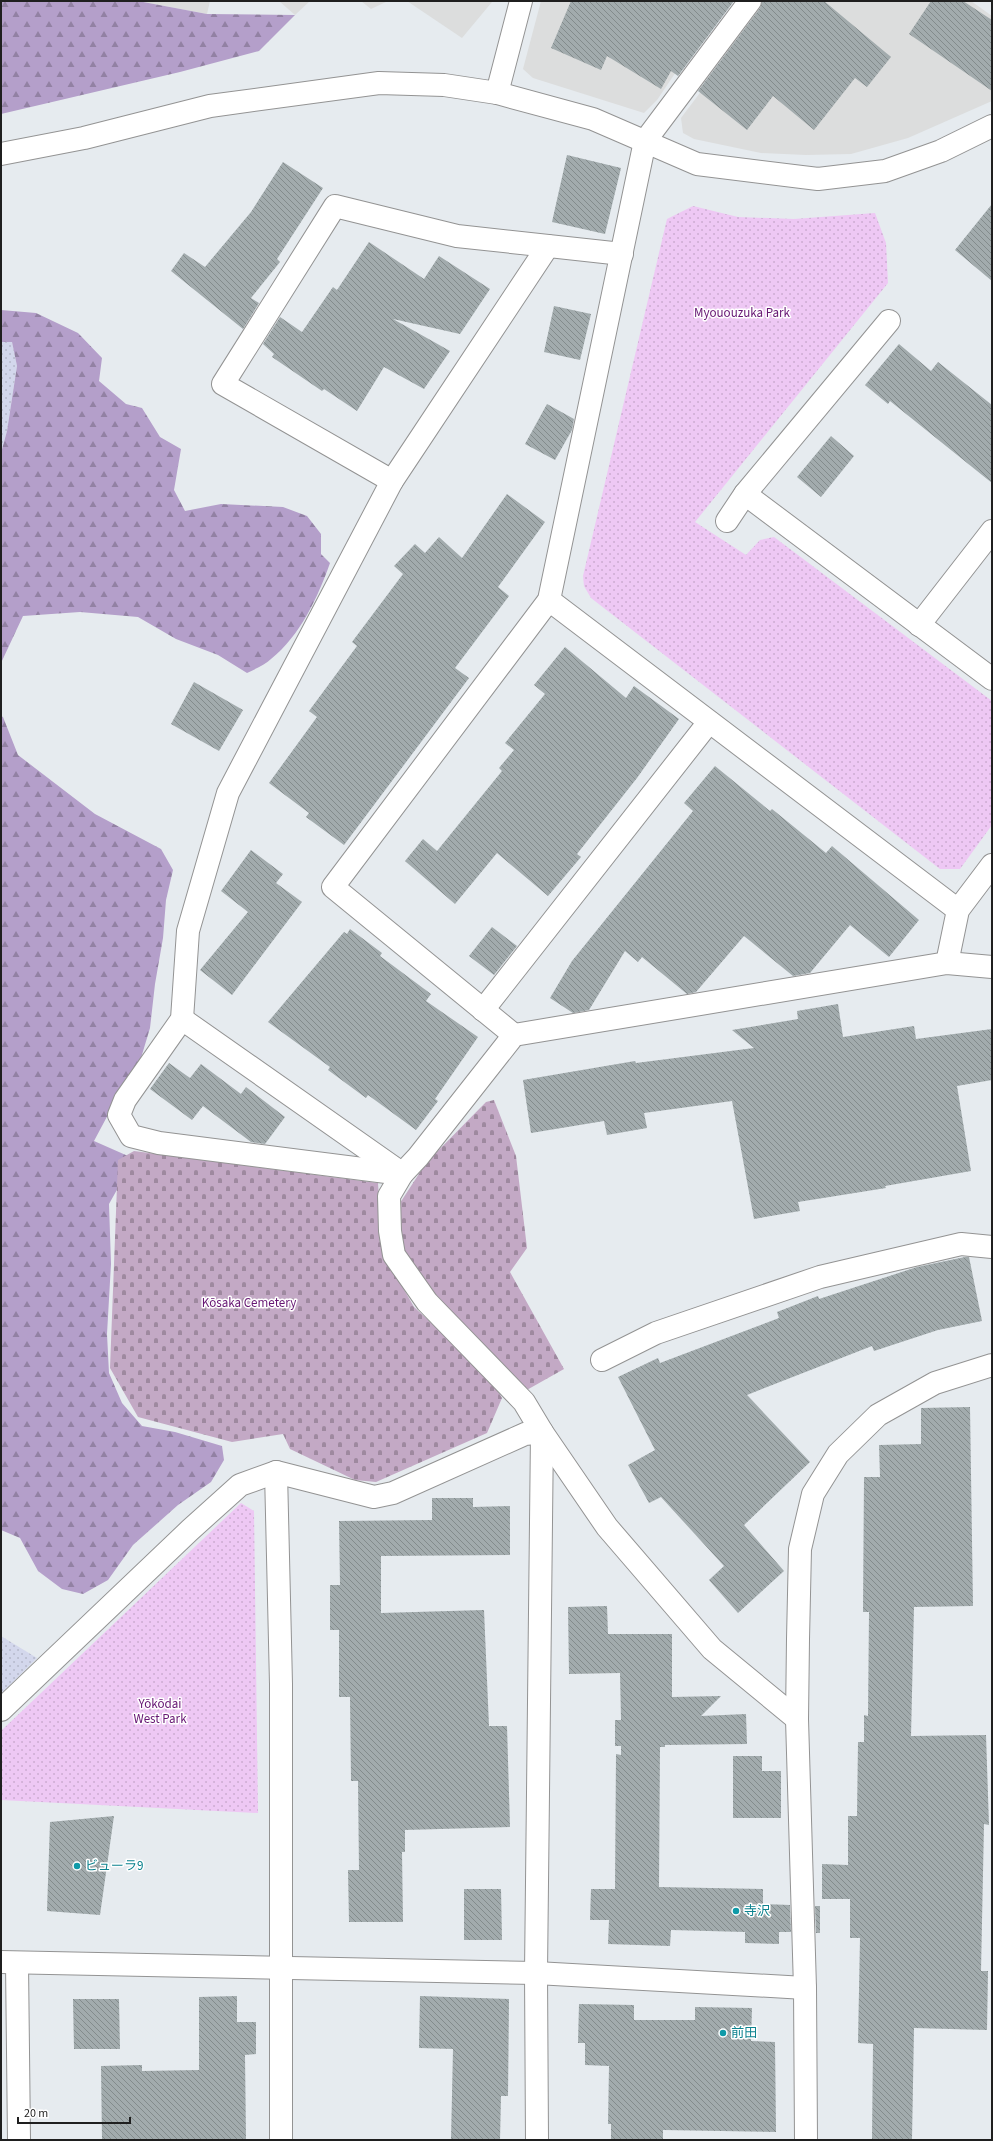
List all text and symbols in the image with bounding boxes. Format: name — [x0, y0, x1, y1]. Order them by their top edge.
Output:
park label: Myououzuka Park — [694, 304, 791, 322]
park label: Kōsaka Cemetery — [202, 1294, 296, 1312]
park label: Yōkōdai West Park — [133, 1695, 187, 1728]
place label: ビューラ9 — [85, 1857, 143, 1875]
marker: ビューラ9 — [72, 1861, 82, 1871]
place label: 寺沢 — [744, 1902, 770, 1920]
marker: 寺沢 — [731, 1906, 741, 1916]
place label: 前田 — [731, 2024, 757, 2042]
marker: 前田 — [718, 2028, 728, 2038]
scale bar — [18, 2099, 130, 2125]
text: 20 m — [24, 2105, 48, 2122]

